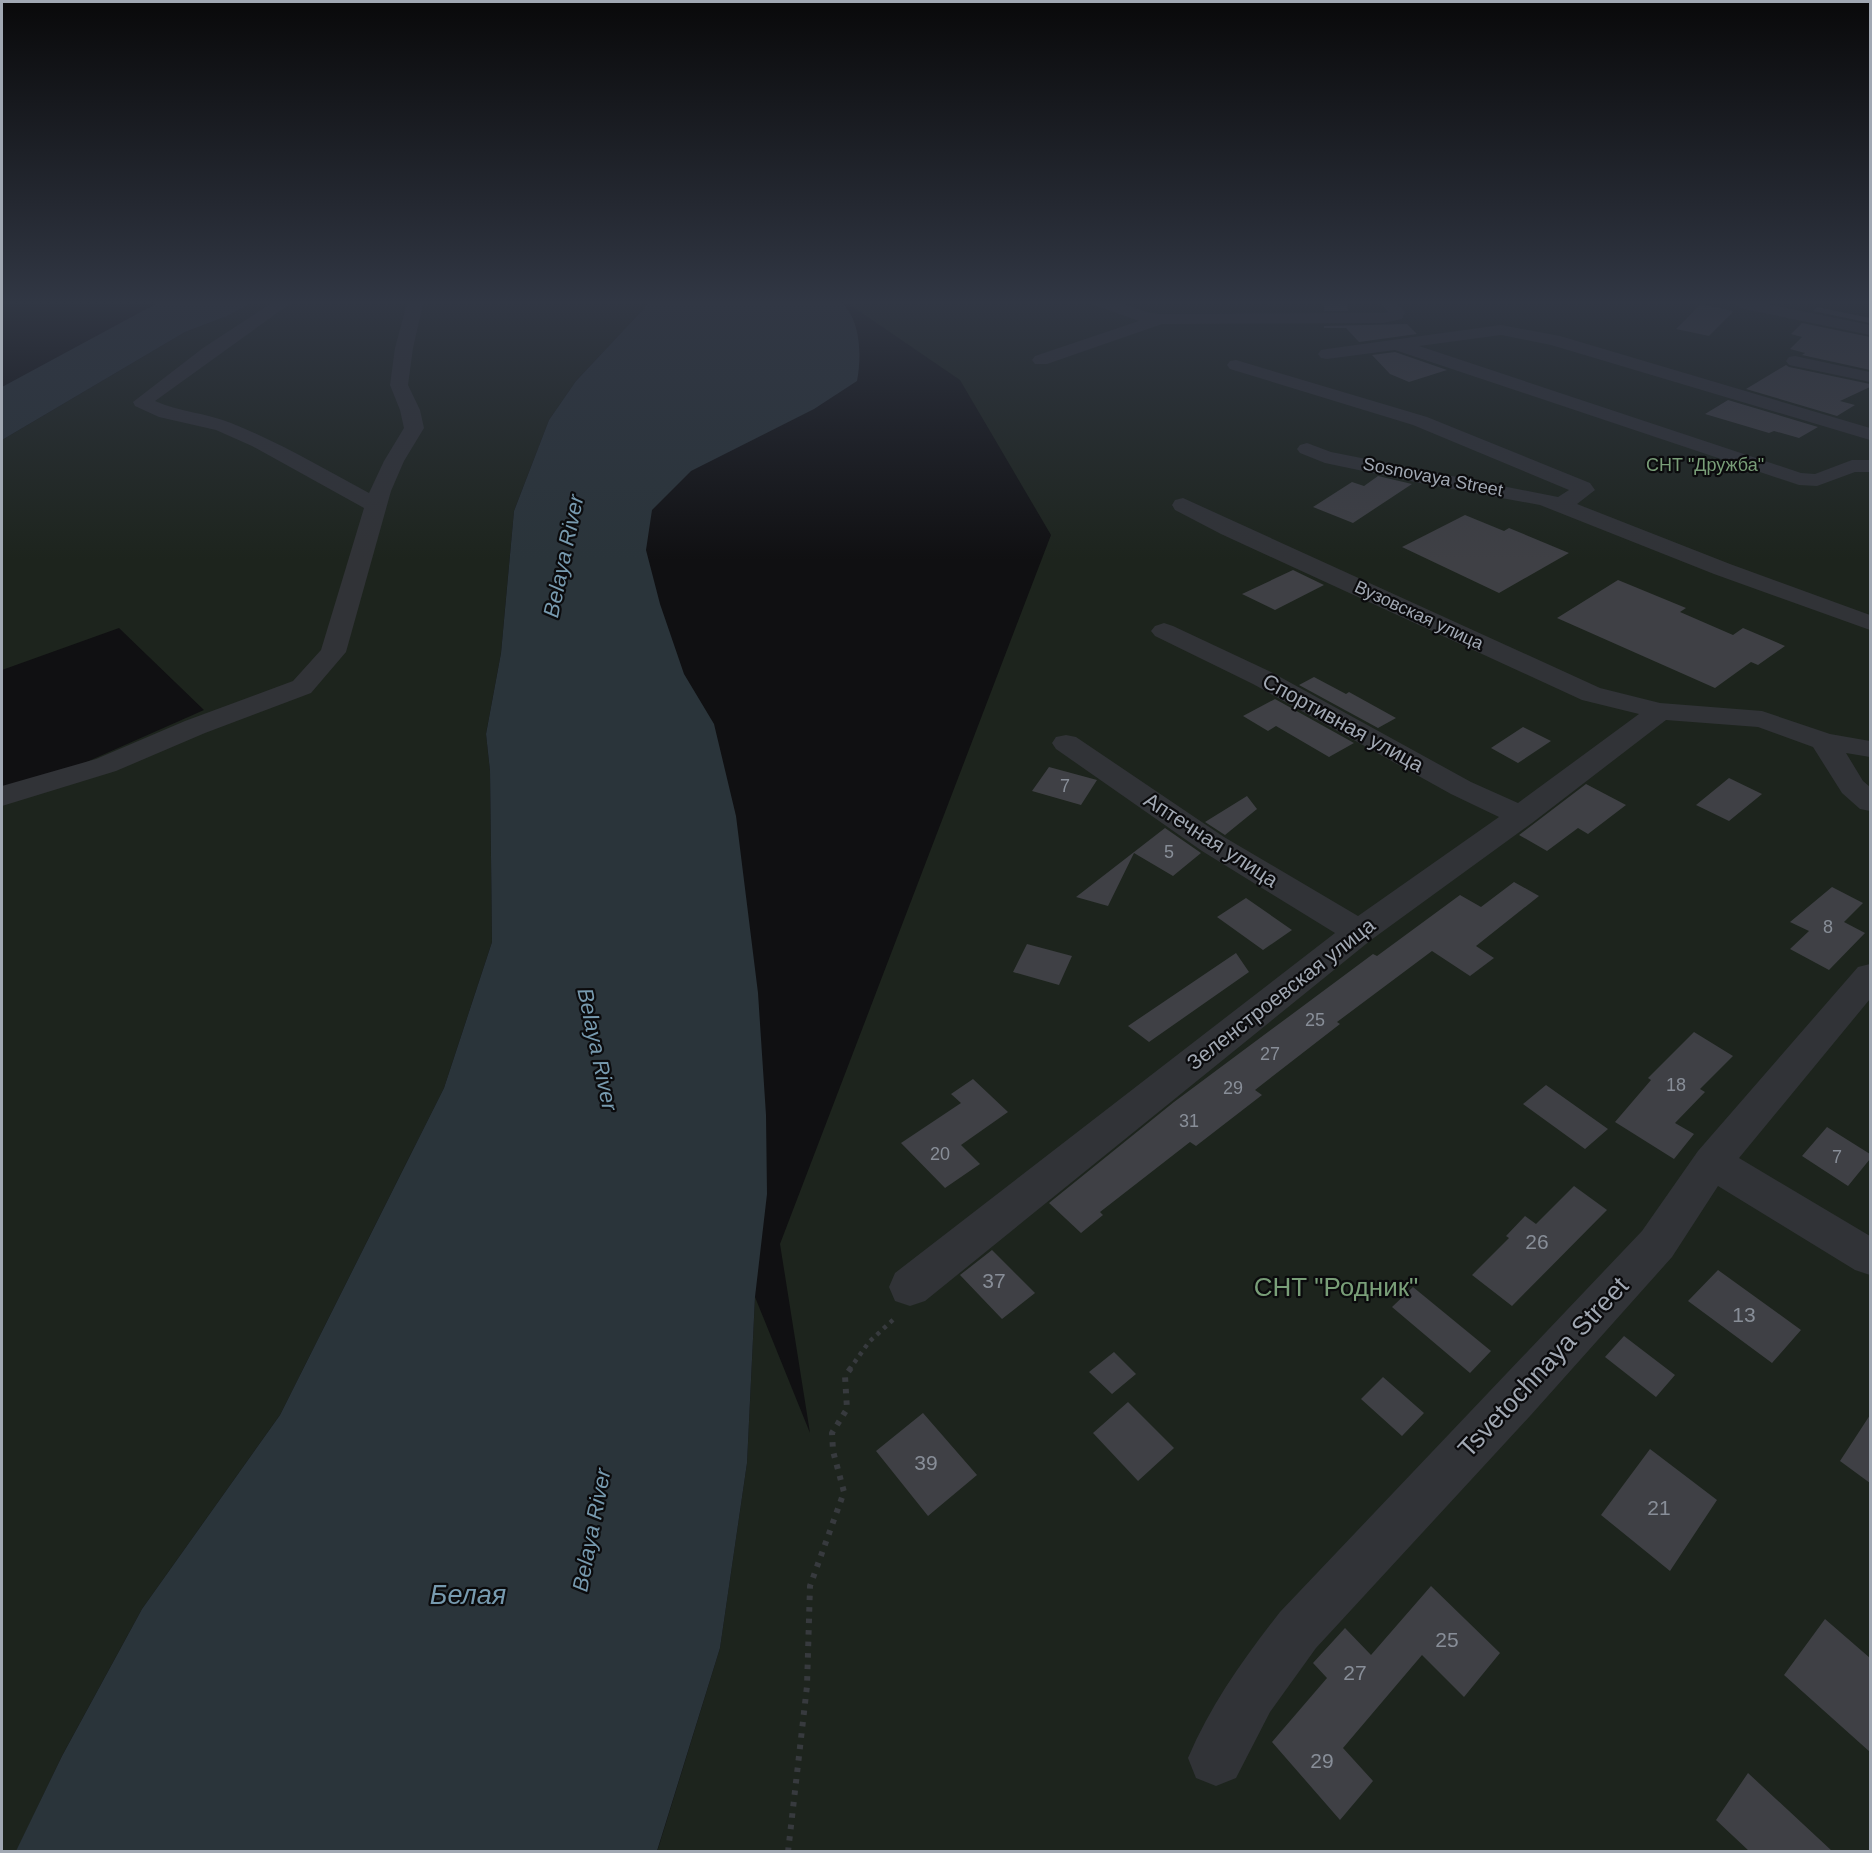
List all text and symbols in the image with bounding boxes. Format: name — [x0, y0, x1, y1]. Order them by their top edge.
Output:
street label: Sosnovaya Street — [1361, 454, 1505, 500]
park label: СНТ "Дружба" — [1646, 455, 1764, 475]
water label: Belaya River — [538, 491, 589, 620]
street label: Вузовская улица — [1351, 576, 1487, 654]
street label: Спортивная улица — [1259, 669, 1428, 776]
house number: 7 — [1060, 776, 1070, 796]
street label: Аптечная улица — [1140, 788, 1283, 892]
house number: 5 — [1164, 842, 1174, 862]
street label: Зеленстроевская улица — [1182, 913, 1379, 1074]
house number: 8 — [1823, 917, 1833, 937]
water label: Belaya River — [572, 986, 623, 1114]
house number: 25 — [1305, 1010, 1325, 1030]
house number: 27 — [1260, 1044, 1280, 1064]
house number: 18 — [1666, 1075, 1686, 1095]
house number: 29 — [1223, 1078, 1243, 1098]
house number: 31 — [1179, 1111, 1199, 1131]
house number: 20 — [930, 1144, 950, 1164]
house number: 7 — [1832, 1147, 1842, 1167]
house number: 26 — [1525, 1230, 1549, 1253]
house number: 37 — [982, 1269, 1006, 1292]
street label: Tsvetochnaya Street — [1452, 1270, 1635, 1463]
park label: СНТ "Родник" — [1254, 1272, 1418, 1302]
house number: 13 — [1732, 1303, 1756, 1326]
house number: 39 — [914, 1451, 938, 1474]
water label: Belaya River — [567, 1465, 616, 1594]
house number: 21 — [1647, 1496, 1671, 1519]
water label: Белая — [430, 1580, 506, 1610]
house number: 25 — [1435, 1628, 1459, 1651]
house number: 27 — [1343, 1661, 1367, 1684]
house number: 29 — [1310, 1749, 1334, 1772]

